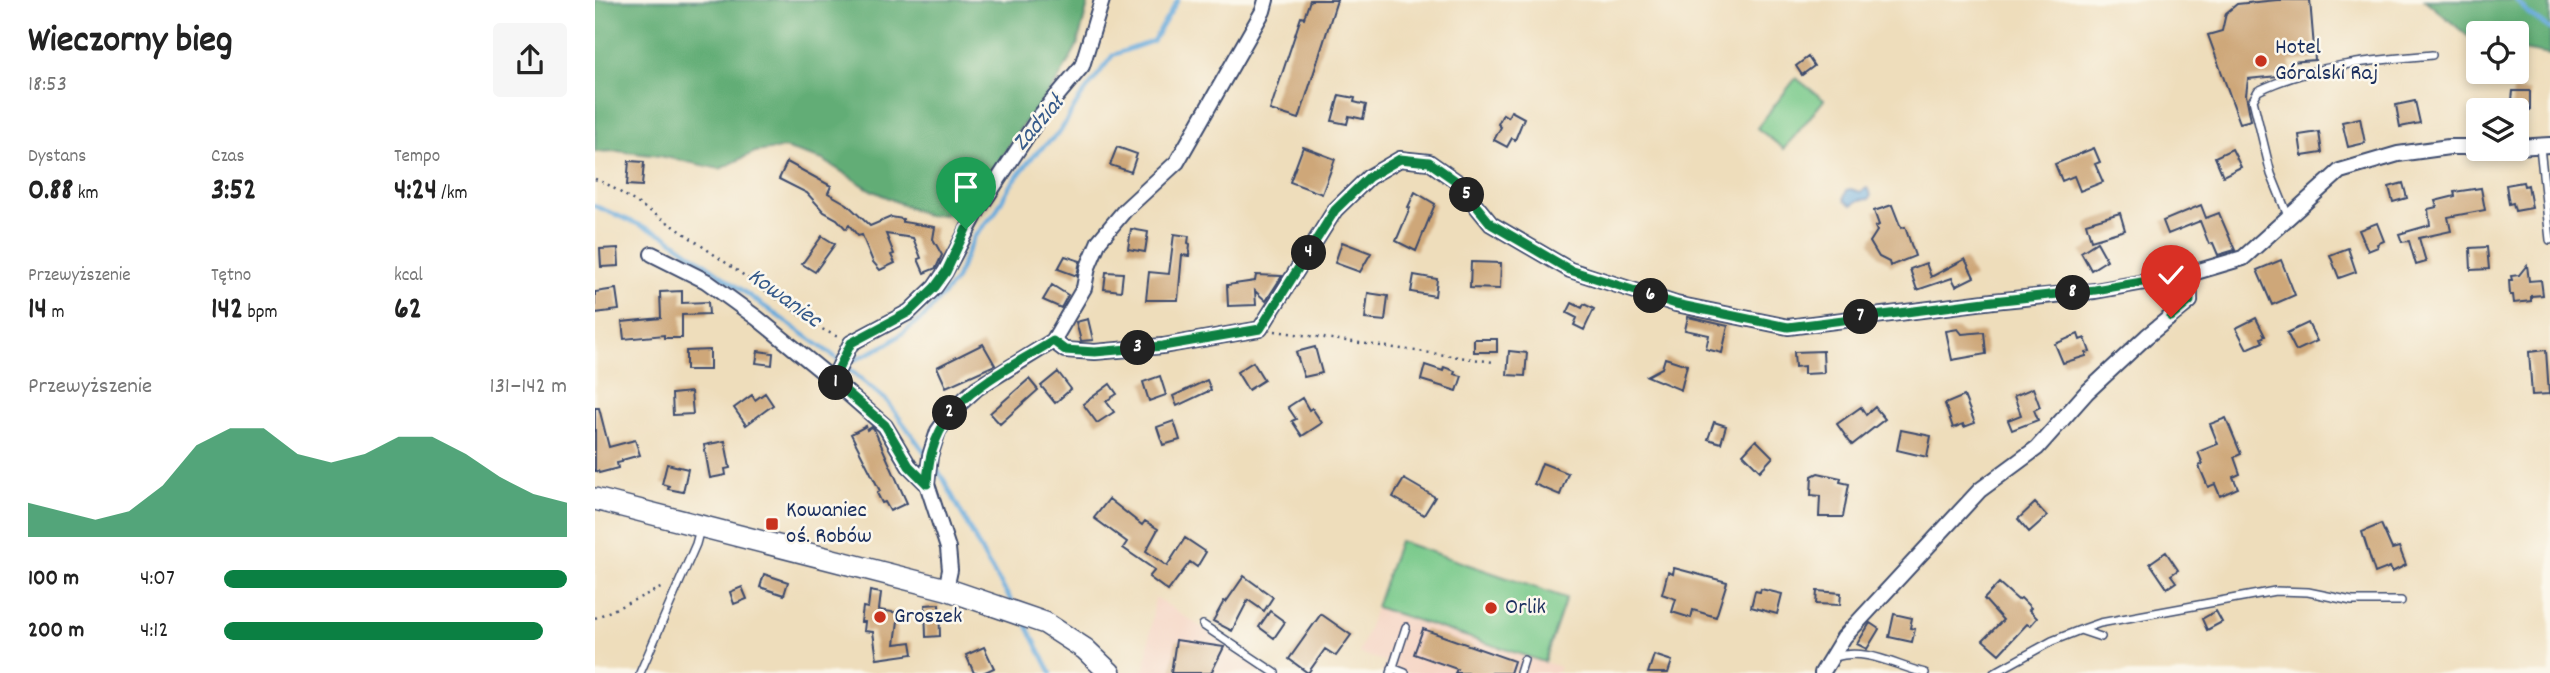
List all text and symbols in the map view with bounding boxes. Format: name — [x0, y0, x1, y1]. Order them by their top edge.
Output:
text: Wieczorny bieg — [28, 15, 233, 70]
map controls — [2466, 21, 2529, 161]
button: locate — [2466, 21, 2529, 84]
button: share — [493, 23, 567, 97]
place label: Hotel Góralski Raj — [2275, 32, 2378, 91]
marker: Hotel Góralski Raj — [2253, 53, 2269, 69]
text: 18:53 — [28, 69, 67, 102]
water label: Zadział — [1005, 87, 1075, 159]
button: layers — [2466, 98, 2529, 161]
text: Dystans — [28, 144, 86, 171]
text: Czas — [211, 144, 245, 171]
text: Tempo — [394, 144, 440, 171]
pin — [936, 157, 996, 229]
icon: arrive — [947, 168, 985, 206]
text: 0.88 — [28, 171, 73, 214]
text: 3:52 — [211, 171, 256, 214]
text: 4:24 — [394, 171, 437, 214]
pin: 5 — [1449, 178, 1485, 212]
text: km — [73, 181, 99, 208]
text: /km — [437, 181, 468, 208]
text: 5 — [1462, 181, 1471, 208]
pin: 4 — [1291, 236, 1327, 270]
text: 4 — [1305, 239, 1312, 266]
pin — [2141, 245, 2201, 317]
icon: check — [2152, 256, 2190, 294]
water label: Kowaniec — [740, 261, 829, 338]
text: Przewyższenie — [28, 263, 131, 290]
text: Tętno — [211, 263, 251, 290]
text: kcal — [394, 263, 423, 290]
pin: 8 — [2055, 276, 2091, 310]
pin: 6 — [1633, 278, 1669, 314]
text: 8 — [2069, 279, 2076, 306]
text: 6 — [1646, 282, 1655, 309]
text: 14 — [28, 290, 47, 333]
text: 142 — [211, 290, 243, 333]
text: 62 — [394, 290, 422, 333]
text: m — [47, 300, 64, 327]
text: bpm — [243, 300, 278, 327]
pin: 7 — [1843, 300, 1879, 334]
text: 7 — [1857, 303, 1864, 330]
pin: 3 — [1121, 330, 1155, 366]
text: 3 — [1133, 334, 1142, 361]
pin: 1 — [819, 366, 853, 400]
text: 1 — [833, 369, 838, 396]
text: Przewyższenie — [28, 371, 152, 404]
text: 131–142 m — [490, 371, 567, 404]
pin: 2 — [933, 396, 967, 430]
text: 2 — [945, 399, 954, 426]
place label: Kowaniec oś. Robów — [786, 495, 872, 554]
marker: Kowaniec oś. Robów — [764, 516, 780, 532]
text: 100 m — [28, 563, 79, 596]
text: 4:07 — [140, 563, 175, 596]
place label: Orlik — [1505, 592, 1546, 625]
marker: Orlik — [1483, 600, 1499, 616]
place label: Groszek — [894, 601, 962, 634]
marker: Groszek — [872, 609, 888, 625]
text: 200 m — [28, 615, 84, 648]
text: 4:12 — [140, 615, 168, 648]

